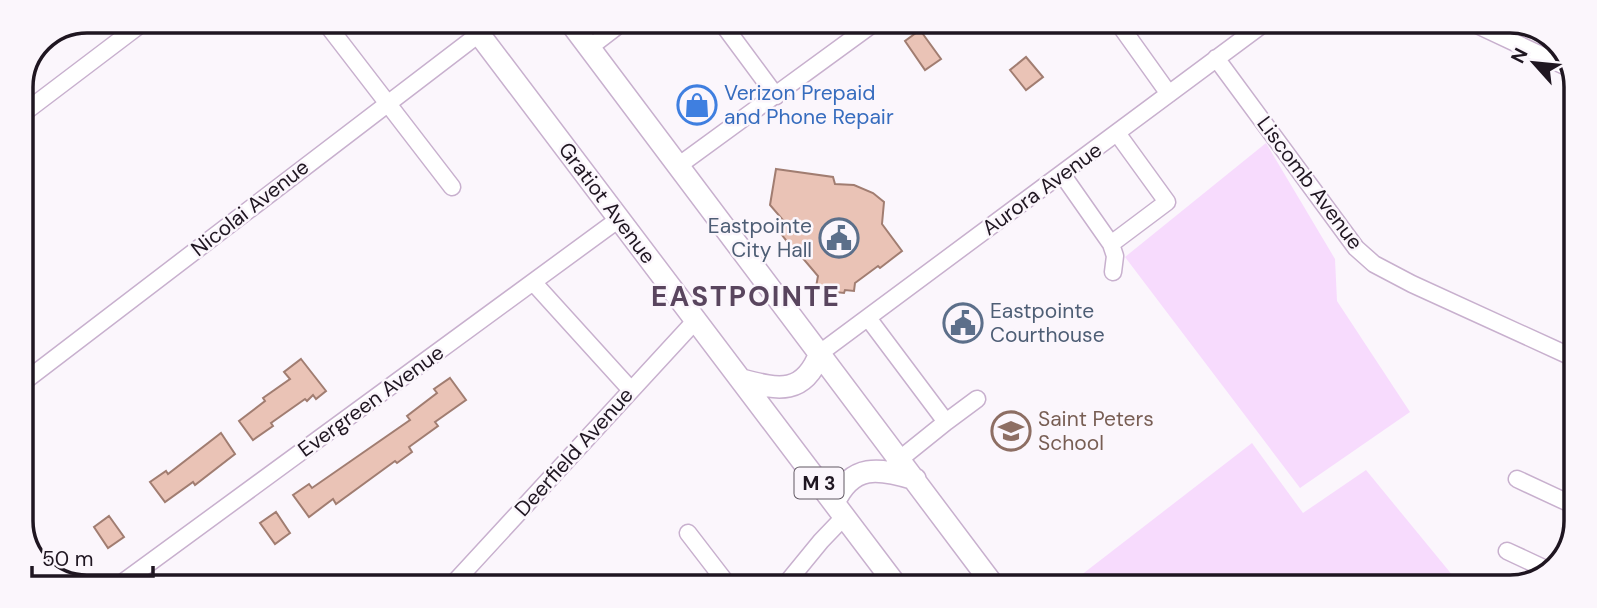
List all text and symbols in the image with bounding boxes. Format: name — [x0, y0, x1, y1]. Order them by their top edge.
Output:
north arrow — [1499, 28, 1569, 98]
text: N — [1505, 44, 1534, 67]
place label: Verizon Prepaid and Phone Repair — [724, 79, 894, 131]
shop icon: Verizon Prepaid and Phone Repair — [676, 84, 718, 126]
street label: Liscomb Avenue — [1251, 111, 1369, 255]
street label: Aurora Avenue — [976, 136, 1108, 242]
street label: Gratiot Avenue — [552, 137, 662, 269]
street label: Nicolai Avenue — [185, 153, 315, 263]
place label: Eastpointe City Hall — [708, 212, 812, 264]
public building icon: Eastpointe City Hall — [818, 217, 860, 259]
district label: EASTPOINTE — [651, 278, 841, 315]
place label: Eastpointe Courthouse — [990, 297, 1105, 349]
public building icon: Eastpointe Courthouse — [942, 302, 984, 344]
street label: Evergreen Avenue — [292, 339, 450, 463]
street label: Deerfield Avenue — [509, 381, 640, 523]
place label: Saint Peters School — [1038, 405, 1154, 457]
school or university icon: Saint Peters School — [990, 410, 1032, 452]
road number: M 3 — [794, 468, 844, 498]
scale bar — [32, 534, 152, 578]
text: 50 m — [42, 545, 93, 573]

